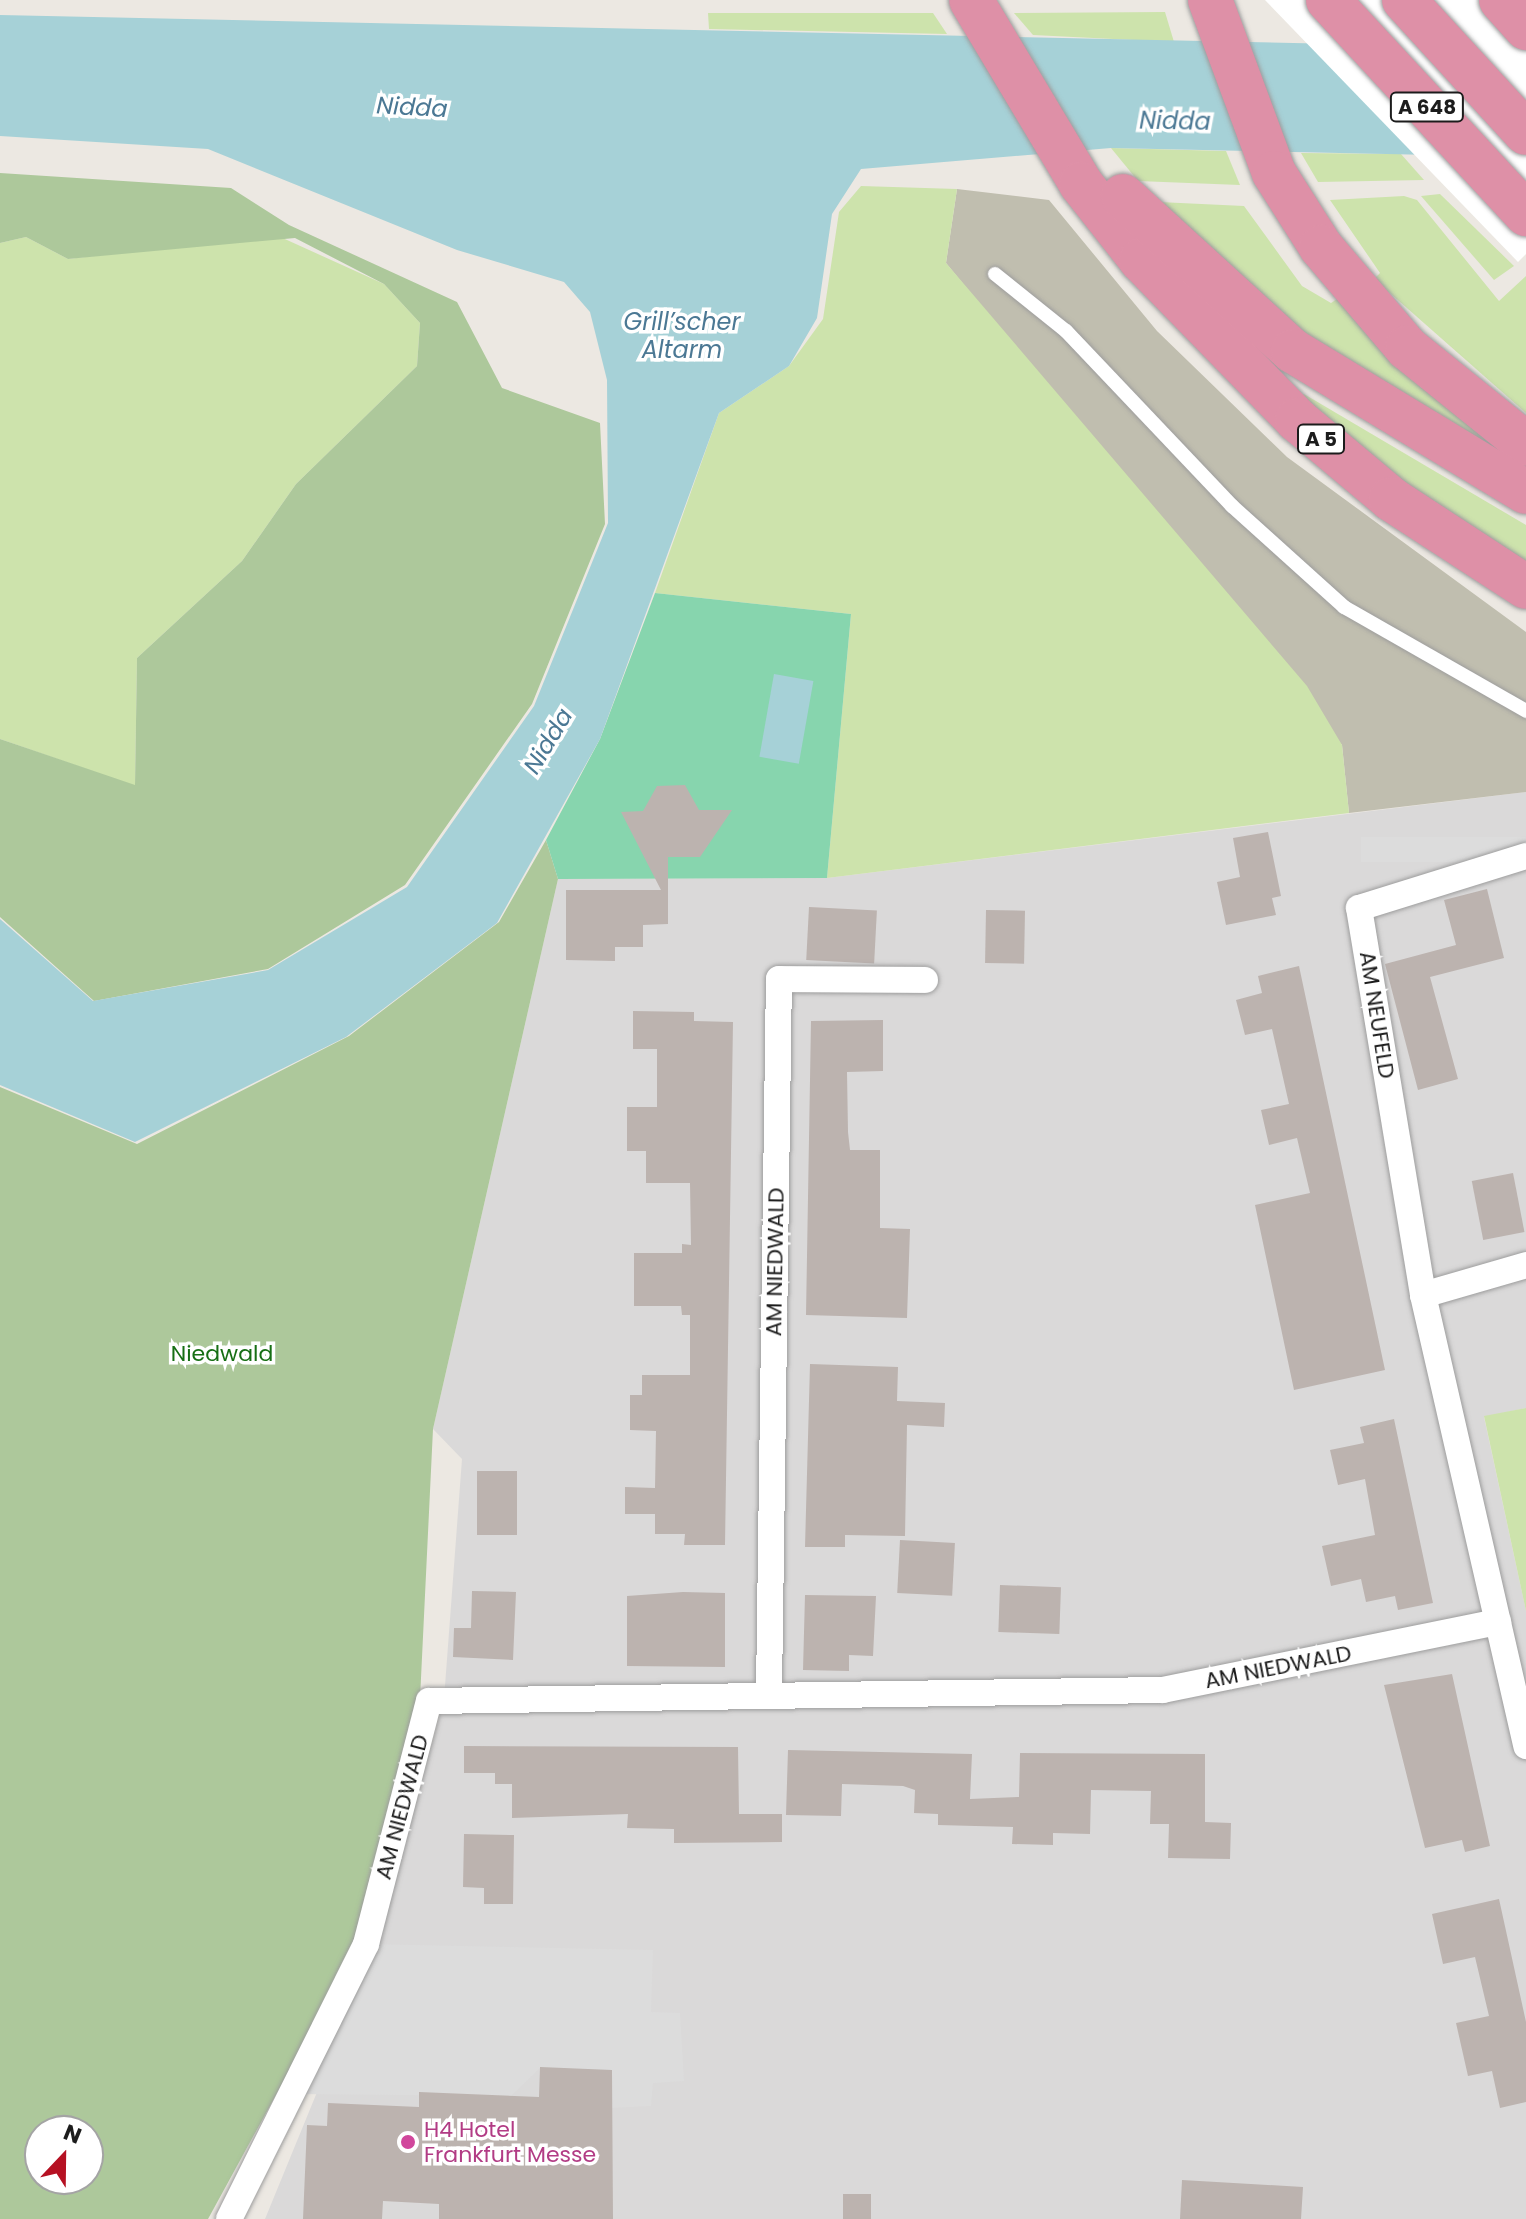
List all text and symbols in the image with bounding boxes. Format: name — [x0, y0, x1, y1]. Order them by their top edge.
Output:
water label: Nidda — [376, 91, 448, 123]
road number: A 648 — [1389, 91, 1465, 123]
water label: Nidda — [1139, 106, 1211, 136]
water label: Grill’scher Altarm — [624, 308, 740, 364]
road number: A 5 — [1297, 423, 1345, 455]
water label: Nidda — [517, 703, 579, 779]
street label: AM NEUFELD — [1354, 949, 1400, 1081]
street label: AM NIEDWALD — [761, 1187, 789, 1337]
park label: Niedwald — [171, 1341, 273, 1367]
street label: AM NIEDWALD — [1202, 1640, 1354, 1694]
street label: AM NIEDWALD — [370, 1732, 434, 1882]
north arrow — [24, 2115, 104, 2195]
place label: H4 Hotel Frankfurt Messe — [424, 2116, 596, 2168]
text: N — [59, 2117, 86, 2152]
marker: H4 Hotel Frankfurt Messe — [399, 2133, 417, 2151]

